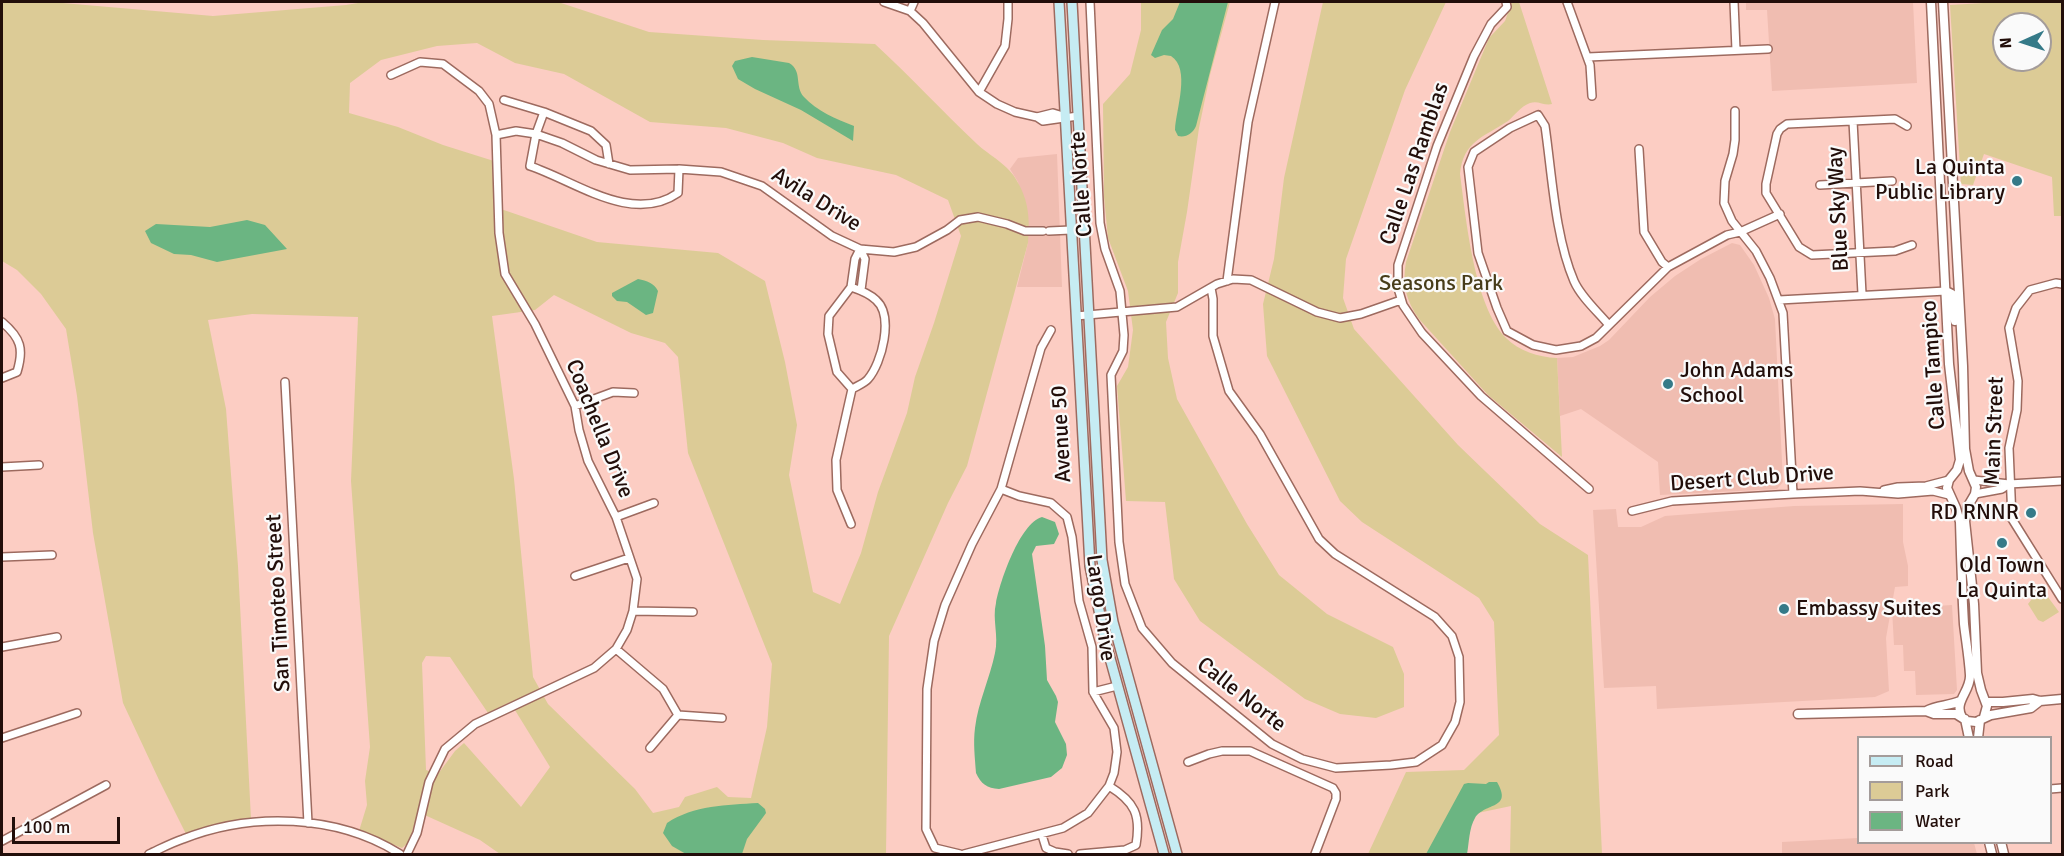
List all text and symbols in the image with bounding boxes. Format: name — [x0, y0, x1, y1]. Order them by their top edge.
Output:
north arrow — [1992, 12, 2052, 72]
text: N — [1996, 37, 2016, 49]
street label: Calle Las Ramblas — [1375, 79, 1455, 249]
street label: Calle Norte — [1065, 130, 1099, 238]
street label: Blue Sky Way — [1823, 146, 1855, 272]
place label: La Quinta Public Library — [1875, 155, 2005, 206]
street label: Avila Drive — [766, 162, 866, 238]
marker: La Quinta Public Library — [2010, 174, 2024, 188]
park label: Seasons Park — [1379, 271, 1503, 297]
street label: Calle Tampico — [1916, 299, 1952, 431]
street label: Coachella Drive — [559, 356, 639, 502]
place label: John Adams School — [1680, 358, 1793, 410]
street label: Main Street — [1980, 376, 2010, 486]
marker: John Adams School — [1661, 377, 1675, 391]
street label: Avenue 50 — [1046, 385, 1078, 483]
street label: Desert Club Drive — [1669, 460, 1835, 498]
place label: RD RNNR — [1930, 500, 2019, 526]
marker: RD RNNR — [2024, 506, 2038, 520]
street label: San Timoteo Street — [261, 513, 297, 693]
marker: Old Town La Quinta — [1995, 536, 2009, 550]
street label: Largo Drive — [1079, 553, 1121, 663]
place label: Old Town La Quinta — [1957, 553, 2047, 604]
place label: Embassy Suites — [1796, 596, 1941, 622]
marker: Embassy Suites — [1777, 602, 1791, 616]
street label: Calle Norte — [1191, 652, 1291, 738]
legend — [1857, 736, 2052, 844]
text: Road — [1915, 750, 1954, 772]
text: Park — [1915, 780, 1950, 802]
scale bar — [15, 805, 123, 843]
text: Water — [1915, 810, 1960, 832]
text: 100 m — [23, 816, 70, 838]

